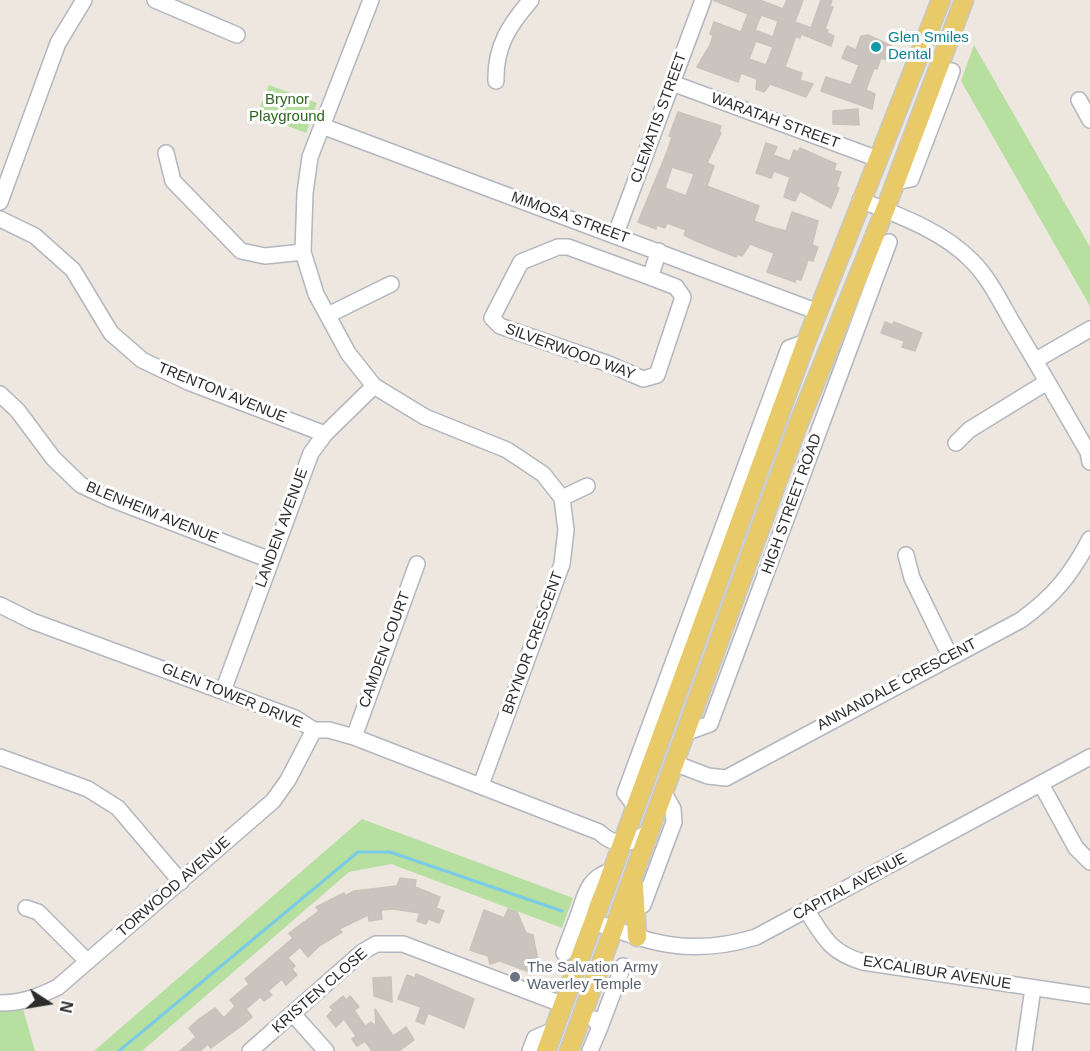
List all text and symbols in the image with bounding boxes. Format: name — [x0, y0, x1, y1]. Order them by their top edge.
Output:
place label: Glen Smiles Dental — [888, 29, 969, 64]
marker: Glen Smiles Dental — [869, 40, 883, 54]
street label: CLEMATIS STREET — [627, 50, 691, 186]
street label: WARATAH STREET — [708, 89, 842, 153]
park label: Brynor Playground — [249, 91, 325, 126]
street label: MIMOSA STREET — [509, 188, 631, 248]
street label: SILVERWOOD WAY — [503, 320, 637, 384]
street label: TRENTON AVENUE — [155, 359, 289, 427]
street label: HIGH STREET ROAD — [758, 431, 826, 577]
street label: LANDEN AVENUE — [252, 466, 312, 590]
street label: BLENHEIM AVENUE — [83, 478, 221, 548]
street label: BRYNOR CRESCENT — [499, 569, 567, 717]
street label: CAMDEN COURT — [356, 589, 414, 711]
street label: ANNANDALE CRESCENT — [814, 635, 980, 735]
street label: GLEN TOWER DRIVE — [159, 659, 305, 733]
street label: TORWOOD AVENUE — [114, 833, 234, 941]
street label: CAPITAL AVENUE — [790, 849, 910, 925]
street label: KRISTEN CLOSE — [269, 945, 371, 1037]
street label: EXCALIBUR AVENUE — [862, 952, 1012, 994]
place label: The Salvation Army Waverley Temple — [527, 959, 658, 994]
marker: The Salvation Army Waverley Temple — [508, 970, 522, 984]
north arrow — [18, 973, 78, 1033]
text: N — [57, 999, 76, 1014]

